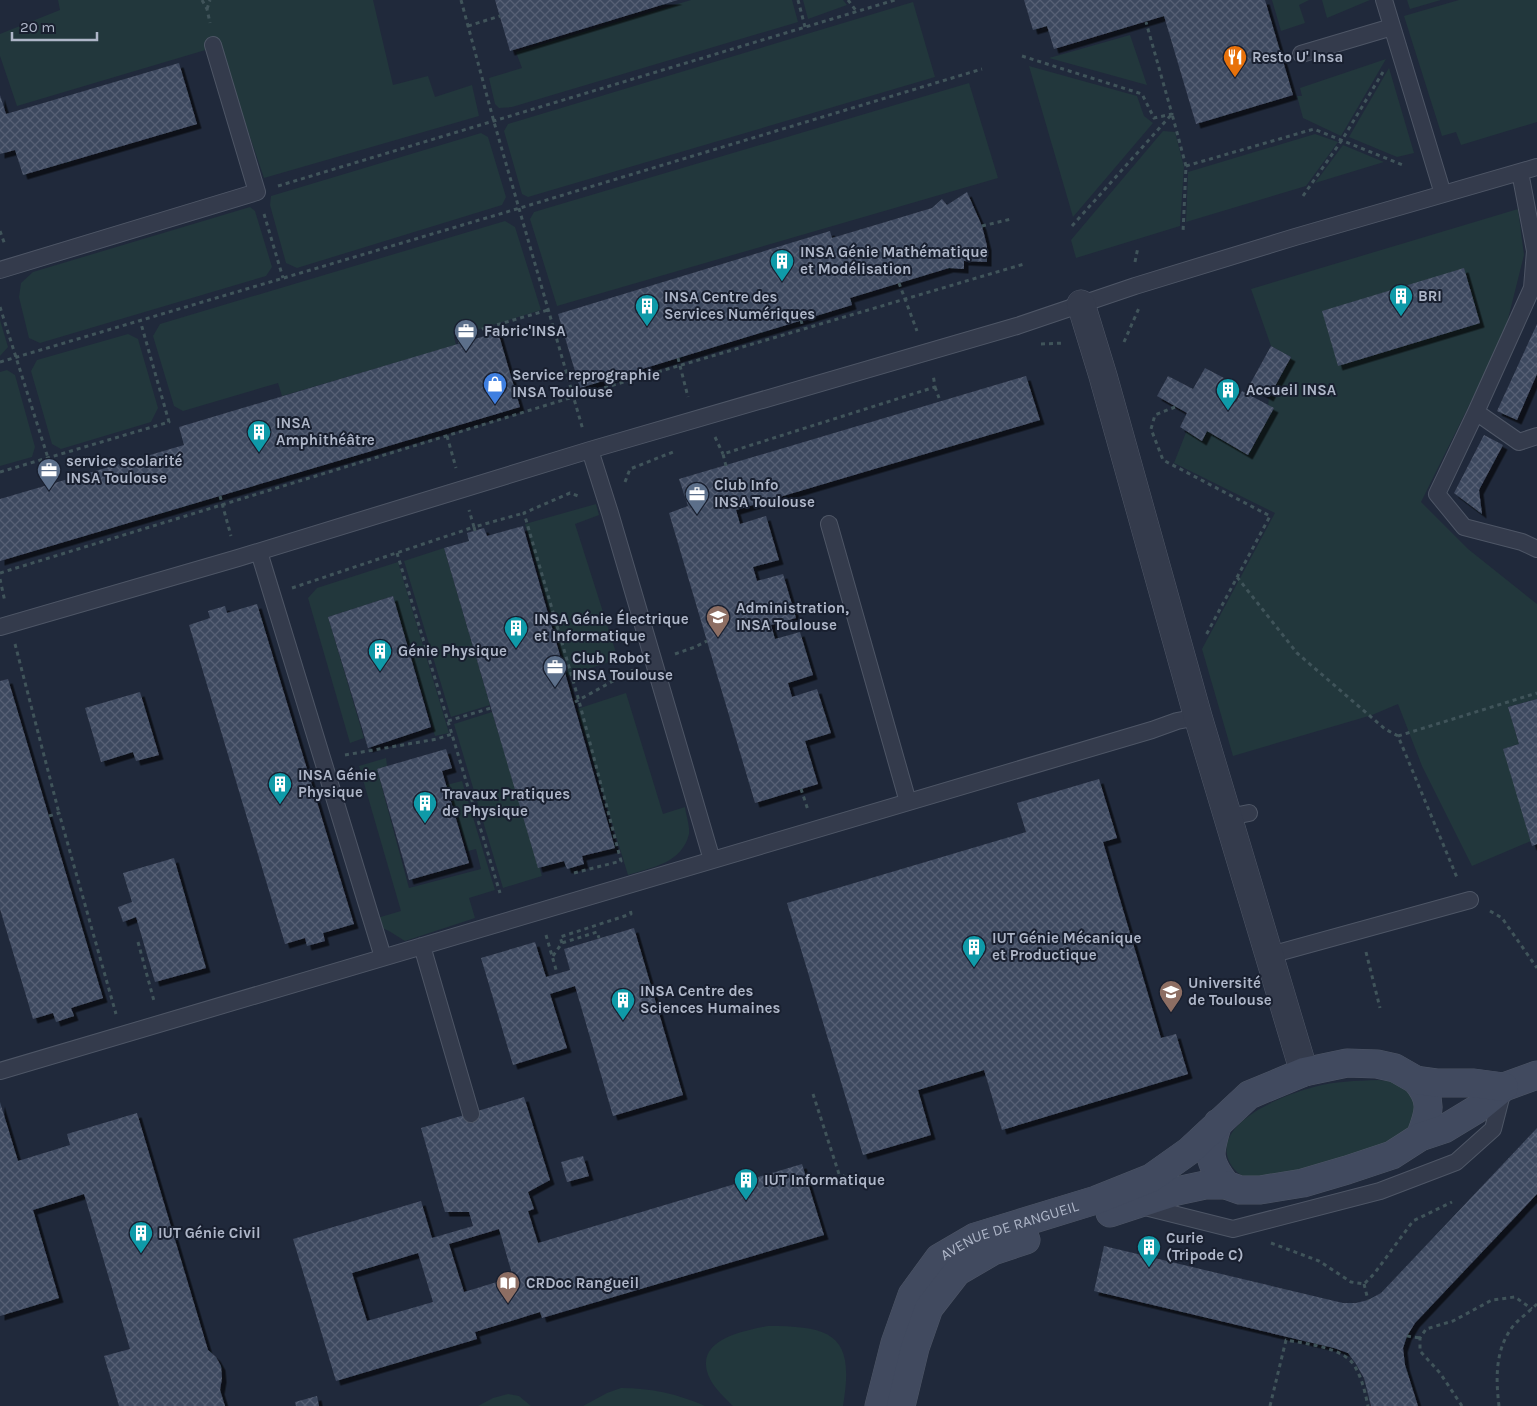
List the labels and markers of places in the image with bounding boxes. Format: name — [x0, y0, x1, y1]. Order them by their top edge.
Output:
restaurant icon: Resto U' Insa — [1222, 44, 1248, 78]
place label: Resto U' Insa — [1252, 48, 1343, 66]
place label: INSA Génie Mathématique et Modélisation — [800, 243, 988, 278]
building icon: INSA Génie Mathématique et Modélisation — [769, 248, 795, 282]
building icon: BRI — [1388, 283, 1414, 317]
place label: BRI — [1418, 287, 1442, 305]
place label: INSA Centre des Services Numériques — [664, 288, 815, 323]
building icon: INSA Centre des Services Numériques — [634, 293, 660, 327]
office icon: Fabric'INSA — [453, 318, 479, 352]
place label: Fabric'INSA — [484, 322, 566, 340]
place label: Service reprographie INSA Toulouse — [512, 366, 660, 401]
shop icon: Service reprographie INSA Toulouse — [482, 371, 508, 405]
building icon: Accueil INSA — [1215, 377, 1241, 411]
place label: Accueil INSA — [1246, 381, 1337, 399]
place label: INSA Amphithéâtre — [276, 414, 375, 449]
building icon: INSA Amphithéâtre — [246, 419, 272, 453]
place label: service scolarité INSA Toulouse — [66, 452, 183, 487]
office icon: service scolarité INSA Toulouse — [36, 457, 62, 491]
place label: Club Info INSA Toulouse — [714, 476, 815, 511]
office icon: Club Info INSA Toulouse — [684, 481, 710, 515]
place label: Administration, INSA Toulouse — [736, 599, 849, 634]
school or university icon: Administration, INSA Toulouse — [705, 604, 731, 638]
place label: INSA Génie Électrique et Informatique — [534, 609, 689, 645]
building icon: INSA Génie Électrique et Informatique — [503, 615, 529, 649]
building icon: Génie Physique — [367, 638, 393, 672]
place label: Génie Physique — [398, 642, 507, 660]
place label: Club Robot INSA Toulouse — [572, 649, 673, 684]
office icon: Club Robot INSA Toulouse — [542, 654, 568, 688]
place label: INSA Génie Physique — [298, 766, 376, 801]
building icon: INSA Génie Physique — [267, 771, 293, 805]
place label: Travaux Pratiques de Physique — [442, 785, 570, 820]
building icon: Travaux Pratiques de Physique — [412, 790, 438, 824]
place label: IUT Génie Mécanique et Productique — [992, 929, 1141, 964]
building icon: IUT Génie Mécanique et Productique — [961, 934, 987, 968]
place label: Université de Toulouse — [1188, 974, 1272, 1009]
school or university icon: Université de Toulouse — [1158, 979, 1184, 1013]
place label: INSA Centre des Sciences Humaines — [640, 982, 781, 1017]
building icon: INSA Centre des Sciences Humaines — [610, 987, 636, 1021]
building icon: IUT Informatique — [733, 1167, 759, 1201]
place label: IUT Informatique — [764, 1171, 885, 1189]
building icon: IUT Génie Civil — [128, 1220, 154, 1254]
place label: IUT Génie Civil — [158, 1224, 261, 1242]
place label: Curie (Tripode C) — [1166, 1229, 1244, 1264]
building icon: Curie (Tripode C) — [1136, 1234, 1162, 1268]
library icon: CRDoc Rangueil — [495, 1270, 521, 1304]
place label: CRDoc Rangueil — [526, 1274, 639, 1292]

